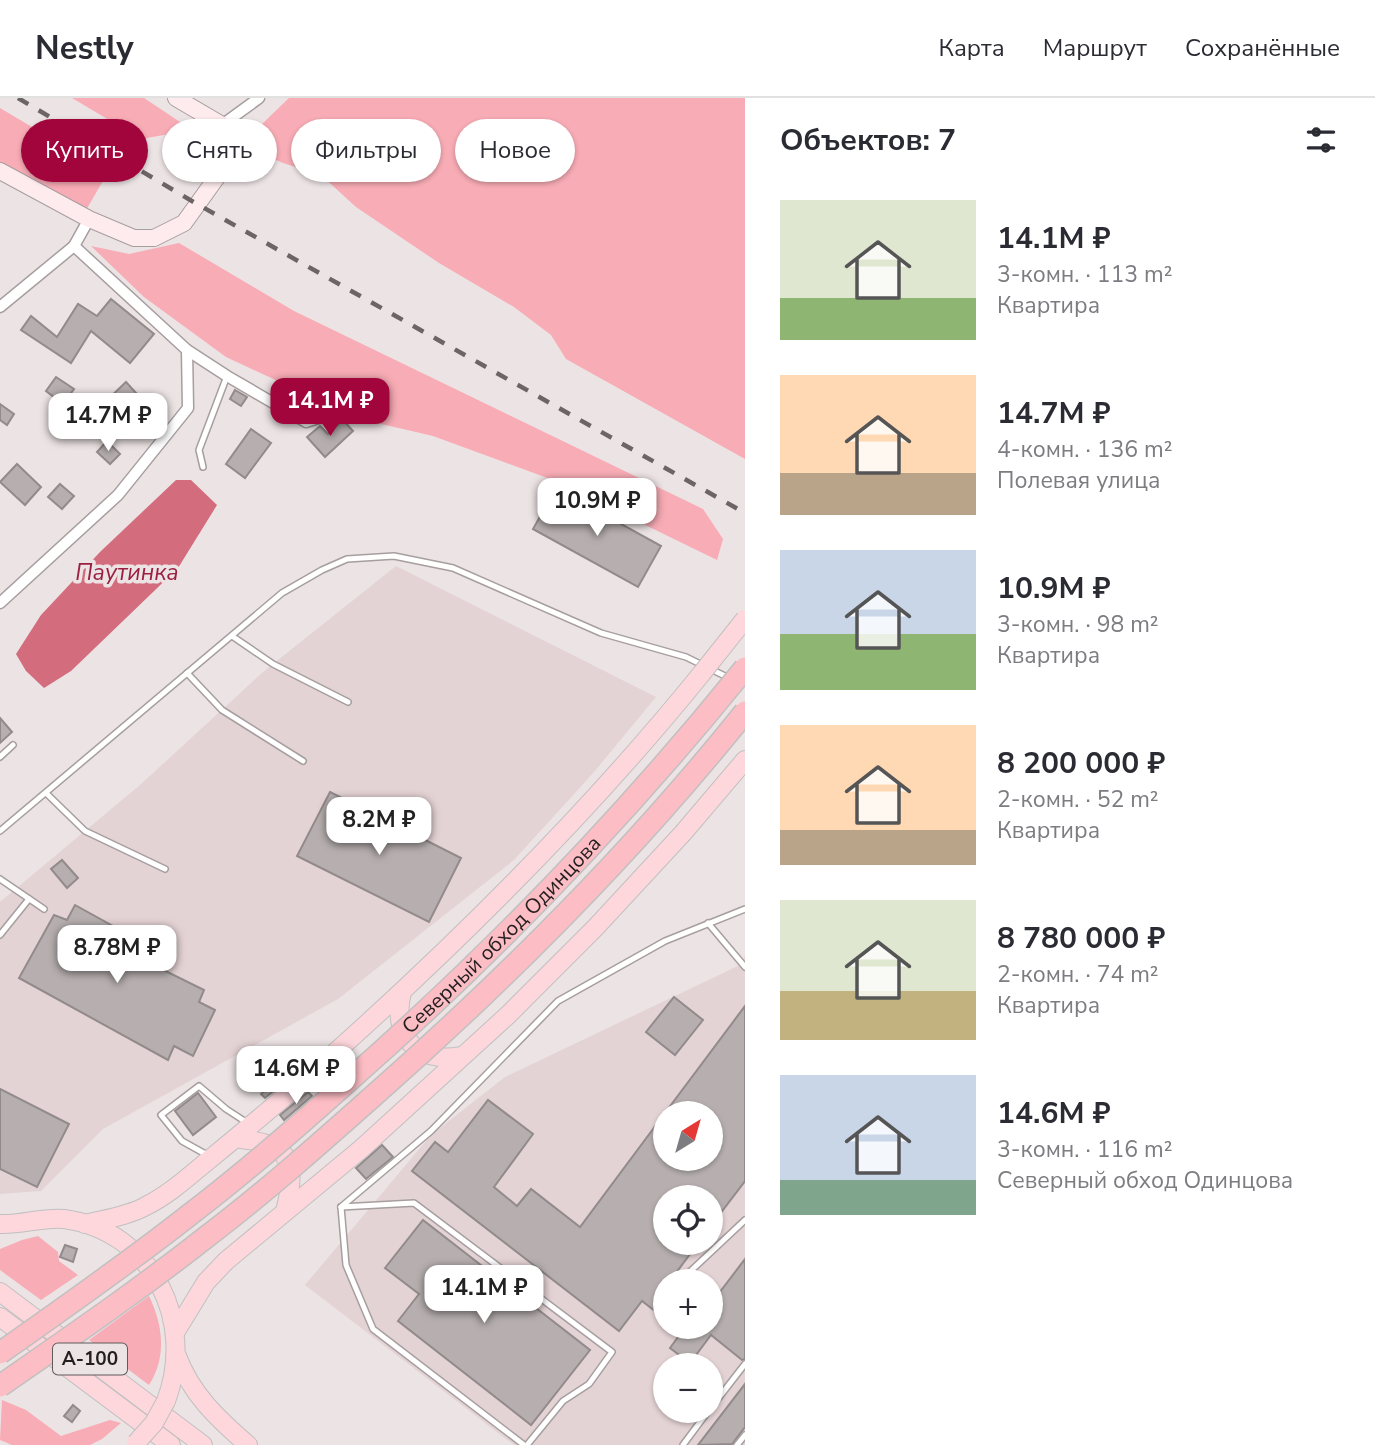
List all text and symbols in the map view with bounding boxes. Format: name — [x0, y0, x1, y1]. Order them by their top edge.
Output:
text: Nestly — [35, 26, 134, 71]
text: Карта — [939, 32, 1005, 64]
text: Маршрут — [1043, 32, 1147, 64]
text: Сохранённые — [1185, 32, 1340, 64]
chip: Купить — [21, 119, 148, 182]
chip: Снять — [162, 119, 277, 182]
chip: Фильтры — [291, 119, 441, 182]
chip: Новое — [455, 119, 575, 182]
text: Объектов: 7 — [780, 120, 956, 161]
icon: filters — [1302, 121, 1340, 159]
text: 14.1M ₽ — [997, 218, 1111, 259]
icon: home — [836, 228, 920, 312]
text: 3-комн. · 113 m² — [997, 259, 1172, 290]
text: Квартира — [997, 290, 1100, 321]
pin: 14.1M ₽ — [265, 378, 395, 438]
text: 14.1M ₽ — [286, 385, 374, 416]
text: 14.7M ₽ — [997, 393, 1111, 434]
pin: 14.7M ₽ — [43, 394, 173, 453]
text: 14.7M ₽ — [64, 400, 152, 431]
icon: home — [836, 403, 920, 487]
text: 4-комн. · 136 m² — [997, 434, 1172, 465]
text: Полевая улица — [997, 465, 1160, 496]
pin: 10.9M ₽ — [532, 478, 662, 538]
text: 10.9M ₽ — [553, 485, 641, 516]
water label: Паутинка — [75, 557, 179, 588]
text: 10.9M ₽ — [997, 568, 1111, 609]
icon: home — [836, 578, 920, 662]
text: 3-комн. · 98 m² — [997, 609, 1159, 640]
text: Квартира — [997, 640, 1100, 671]
text: 8 200 000 ₽ — [997, 743, 1165, 784]
icon: home — [836, 753, 920, 837]
text: 2-комн. · 52 m² — [997, 784, 1159, 815]
pin: 8.2M ₽ — [322, 798, 436, 857]
text: 8.2M ₽ — [342, 804, 416, 835]
text: Квартира — [997, 815, 1100, 846]
street label: Северный обход Одинцова — [396, 830, 607, 1040]
text: 8 780 000 ₽ — [997, 918, 1165, 959]
pin: 8.78M ₽ — [52, 926, 182, 985]
icon: home — [836, 928, 920, 1012]
text: 8.78M ₽ — [73, 932, 161, 963]
text: 2-комн. · 74 m² — [997, 959, 1159, 990]
text: Квартира — [997, 990, 1100, 1021]
pin: 14.6M ₽ — [231, 1046, 361, 1106]
text: 14.6M ₽ — [252, 1053, 340, 1084]
text: 14.6M ₽ — [997, 1093, 1111, 1134]
north arrow — [653, 1101, 723, 1171]
map controls — [653, 1101, 723, 1423]
icon: home — [836, 1103, 920, 1187]
text: 3-комн. · 116 m² — [997, 1134, 1172, 1165]
text: Северный обход Одинцова — [997, 1165, 1293, 1196]
button: locate — [653, 1185, 723, 1255]
pin: 14.1M ₽ — [419, 1266, 549, 1325]
button: + — [653, 1269, 723, 1339]
text: 14.1M ₽ — [440, 1272, 528, 1303]
road number: А-100 — [53, 1344, 127, 1374]
button: − — [653, 1353, 723, 1423]

